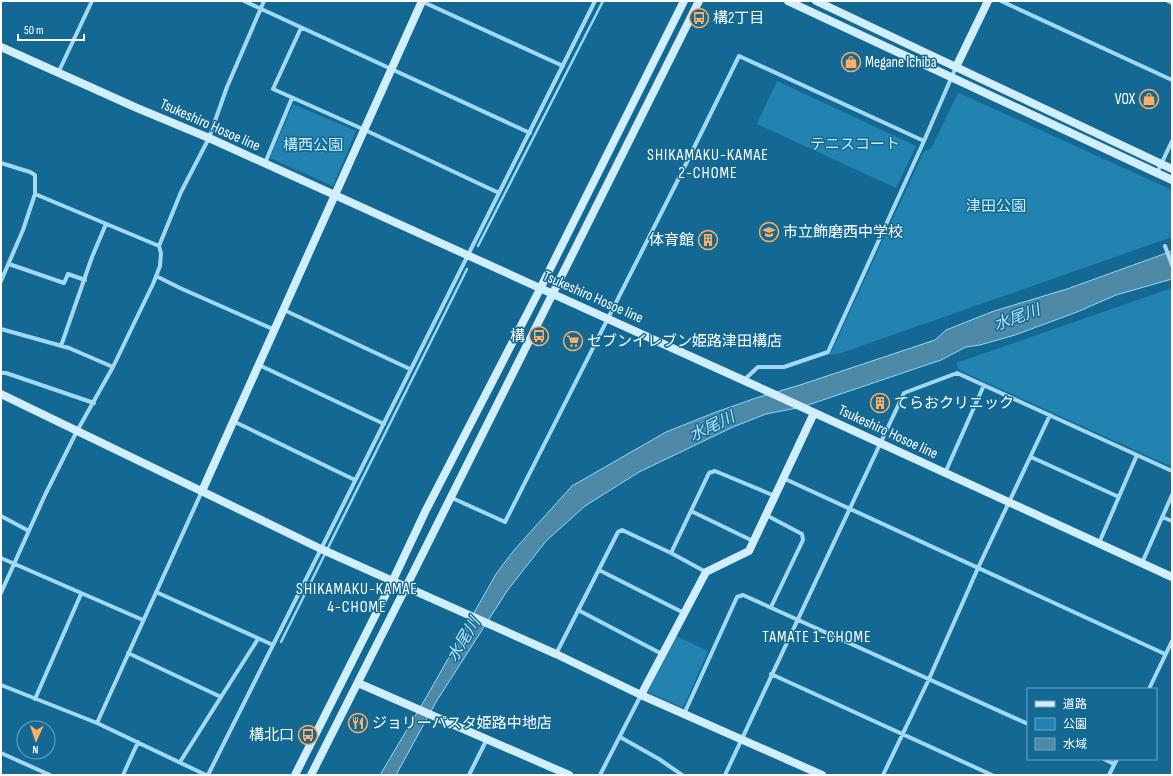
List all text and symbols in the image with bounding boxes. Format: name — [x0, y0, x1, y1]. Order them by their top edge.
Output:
bus stop icon: 構2丁目 — [688, 7, 710, 29]
place label: 構2丁目 — [713, 9, 764, 28]
scale bar — [18, 16, 84, 42]
text: 50 m — [24, 23, 44, 38]
shop icon: Megane Ichiba — [840, 51, 862, 73]
place label: Megane Ichiba — [865, 53, 937, 72]
shop icon: VOX — [1138, 88, 1160, 110]
place label: VOX — [1115, 90, 1136, 109]
street label: Tsukeshiro Hosoe line — [157, 94, 263, 156]
park label: テニスコート — [810, 135, 900, 154]
park label: 構西公園 — [283, 136, 343, 155]
district label: SHIKAMAKU-KAMAE 2-CHOME — [647, 146, 769, 183]
park label: 津田公園 — [966, 197, 1026, 216]
school or university icon: 市立飾磨西中学校 — [758, 221, 780, 243]
place label: 市立飾磨西中学校 — [783, 223, 903, 242]
building icon: 体育館 — [697, 229, 719, 251]
place label: 体育館 — [649, 231, 694, 250]
street label: Tsukeshiro Hosoe line — [540, 266, 646, 328]
water label: 水尾川 — [991, 300, 1045, 335]
bus stop icon: 構 — [528, 325, 550, 347]
place label: 構 — [510, 327, 525, 346]
supermarket icon: セブンイレブン姫路津田構店 — [562, 330, 584, 352]
place label: セブンイレブン姫路津田構店 — [587, 332, 782, 351]
building icon: てらおクリニック — [869, 392, 891, 414]
place label: てらおクリニック — [894, 394, 1014, 413]
street label: Tsukeshiro Hosoe line — [835, 401, 941, 463]
water label: 水尾川 — [686, 407, 740, 446]
district label: SHIKAMAKU-KAMAE 4-CHOME — [296, 580, 418, 617]
water label: 水尾川 — [443, 613, 486, 665]
district label: TAMATE 1-CHOME — [762, 628, 872, 647]
legend — [1027, 688, 1157, 760]
text: 道路 — [1063, 697, 1087, 712]
restaurant icon: ジョリーパスタ姫路中地店 — [347, 712, 369, 734]
place label: ジョリーパスタ姫路中地店 — [372, 714, 552, 733]
text: 公園 — [1063, 717, 1087, 732]
north arrow — [16, 720, 56, 760]
bus stop icon: 構北口 — [297, 724, 319, 746]
place label: 構北口 — [249, 726, 294, 745]
text: 水域 — [1063, 737, 1087, 752]
text: N — [32, 743, 39, 756]

